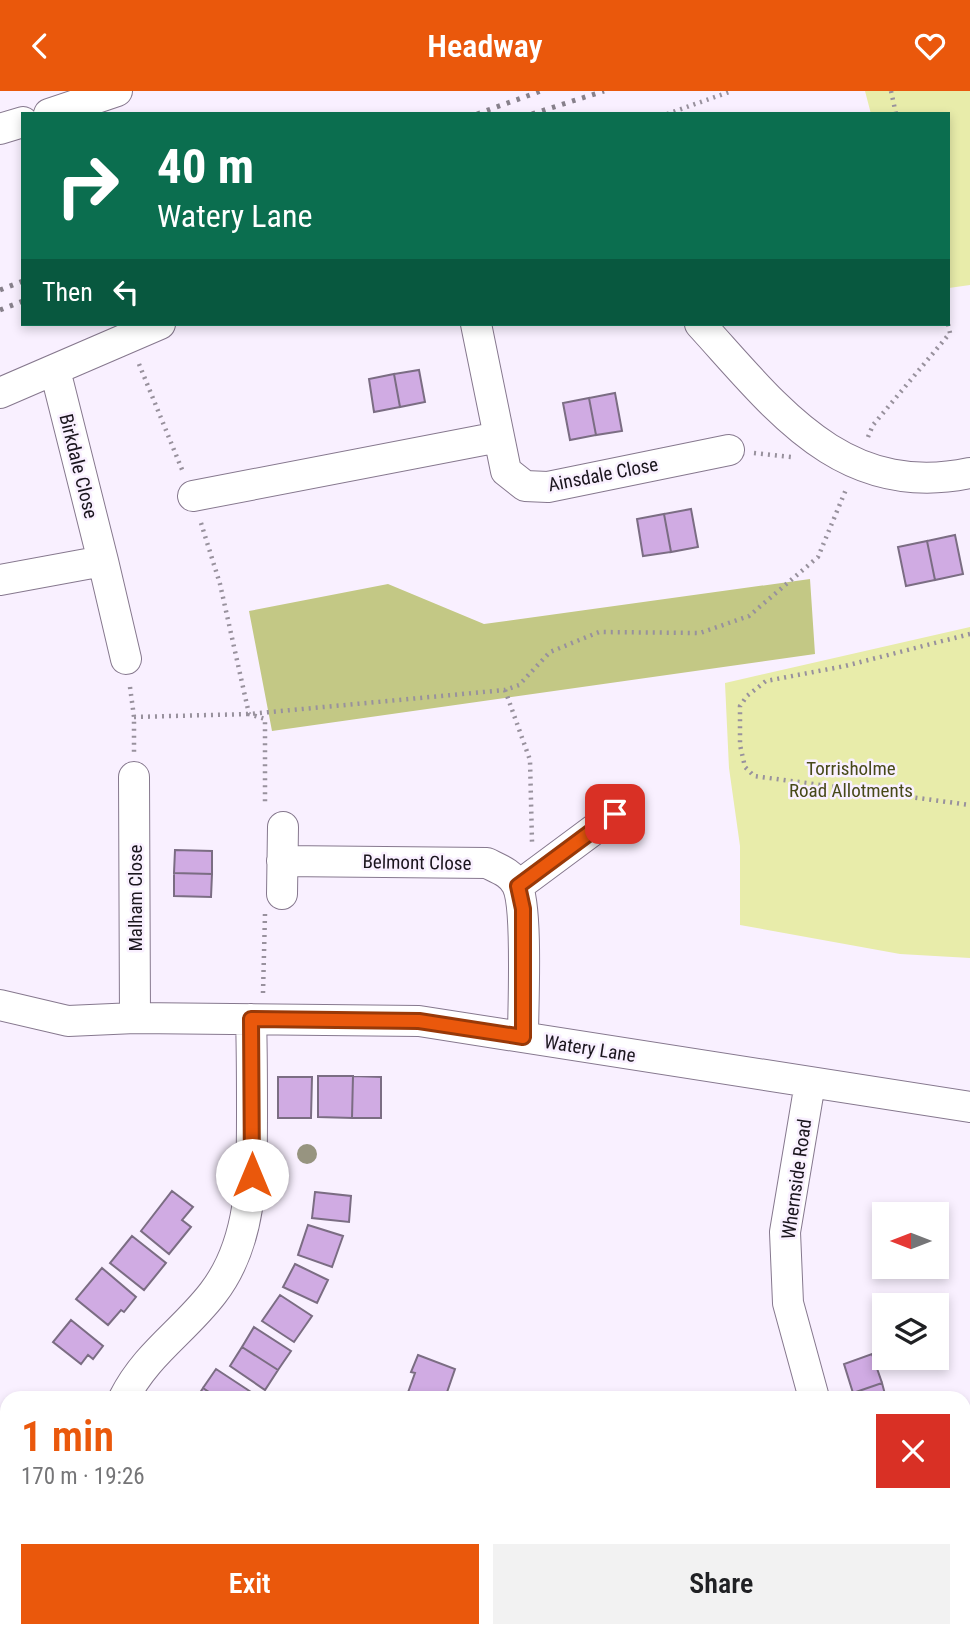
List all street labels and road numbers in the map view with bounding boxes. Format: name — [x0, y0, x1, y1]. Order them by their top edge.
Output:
street label: Birkdale Close — [54, 411, 103, 521]
street label: Ainsdale Close — [546, 453, 660, 496]
street label: Malham Close — [124, 844, 147, 952]
street label: Belmont Close — [362, 850, 472, 875]
street label: Watery Lane — [543, 1030, 637, 1067]
street label: Whernside Road — [777, 1117, 816, 1241]

